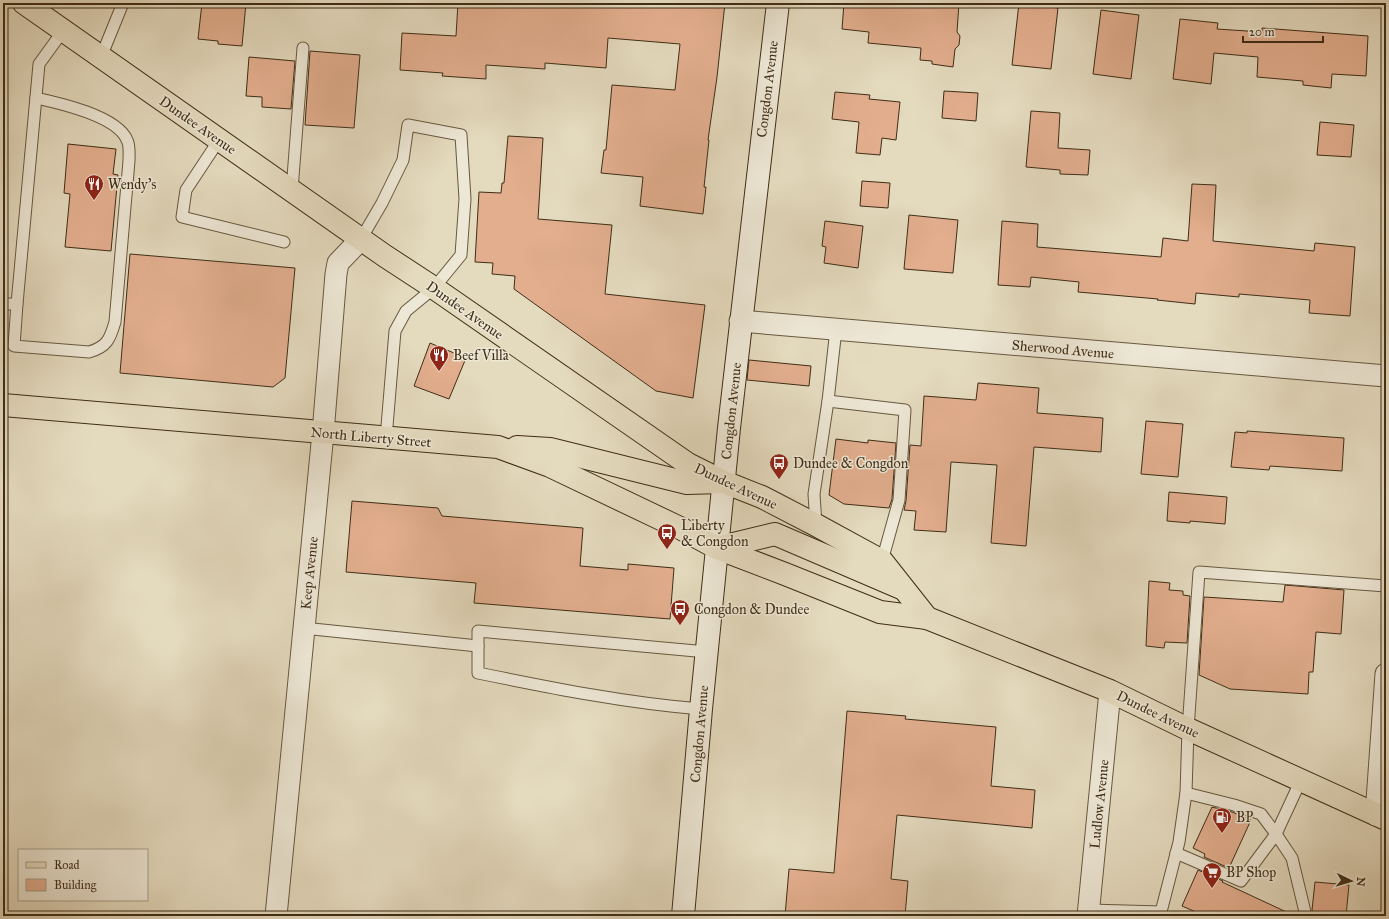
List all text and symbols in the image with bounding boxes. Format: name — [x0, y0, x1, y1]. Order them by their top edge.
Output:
scale bar — [1243, 18, 1323, 44]
text: 20 m — [1249, 25, 1275, 39]
street label: Congdon Avenue — [753, 39, 782, 139]
street label: Dundee Avenue — [156, 93, 240, 158]
restaurant icon: Wendy's — [83, 173, 105, 201]
place label: Wendy's — [108, 176, 156, 193]
street label: Dundee Avenue — [423, 278, 507, 343]
street label: Sherwood Avenue — [1011, 337, 1115, 362]
restaurant icon: Beef Villa — [428, 344, 450, 372]
place label: Beef Villa — [453, 347, 509, 364]
street label: Congdon Avenue — [718, 361, 745, 460]
street label: North Liberty Street — [310, 424, 432, 451]
bus stop icon: Dundee & Congdon — [768, 452, 790, 480]
place label: Dundee & Congdon — [793, 455, 909, 472]
street label: Dundee Avenue — [691, 460, 780, 513]
place label: Liberty & Congdon — [681, 517, 749, 550]
bus stop icon: Liberty & Congdon — [656, 522, 678, 550]
street label: Keep Avenue — [297, 535, 322, 610]
bus stop icon: Congdon & Dundee — [669, 598, 691, 626]
place label: Congdon & Dundee — [694, 601, 809, 618]
street label: Congdon Avenue — [687, 685, 712, 783]
street label: Dundee Avenue — [1114, 687, 1202, 742]
street label: Ludlow Avenue — [1086, 758, 1113, 850]
fuel station icon: BP — [1211, 806, 1233, 834]
place label: BP — [1236, 809, 1253, 826]
legend — [18, 849, 148, 901]
text: Road — [54, 858, 80, 872]
supermarket icon: BP Shop — [1201, 861, 1223, 889]
north arrow — [1331, 861, 1371, 901]
place label: BP Shop — [1226, 864, 1276, 881]
text: N — [1354, 877, 1367, 888]
text: Building — [54, 878, 97, 893]

